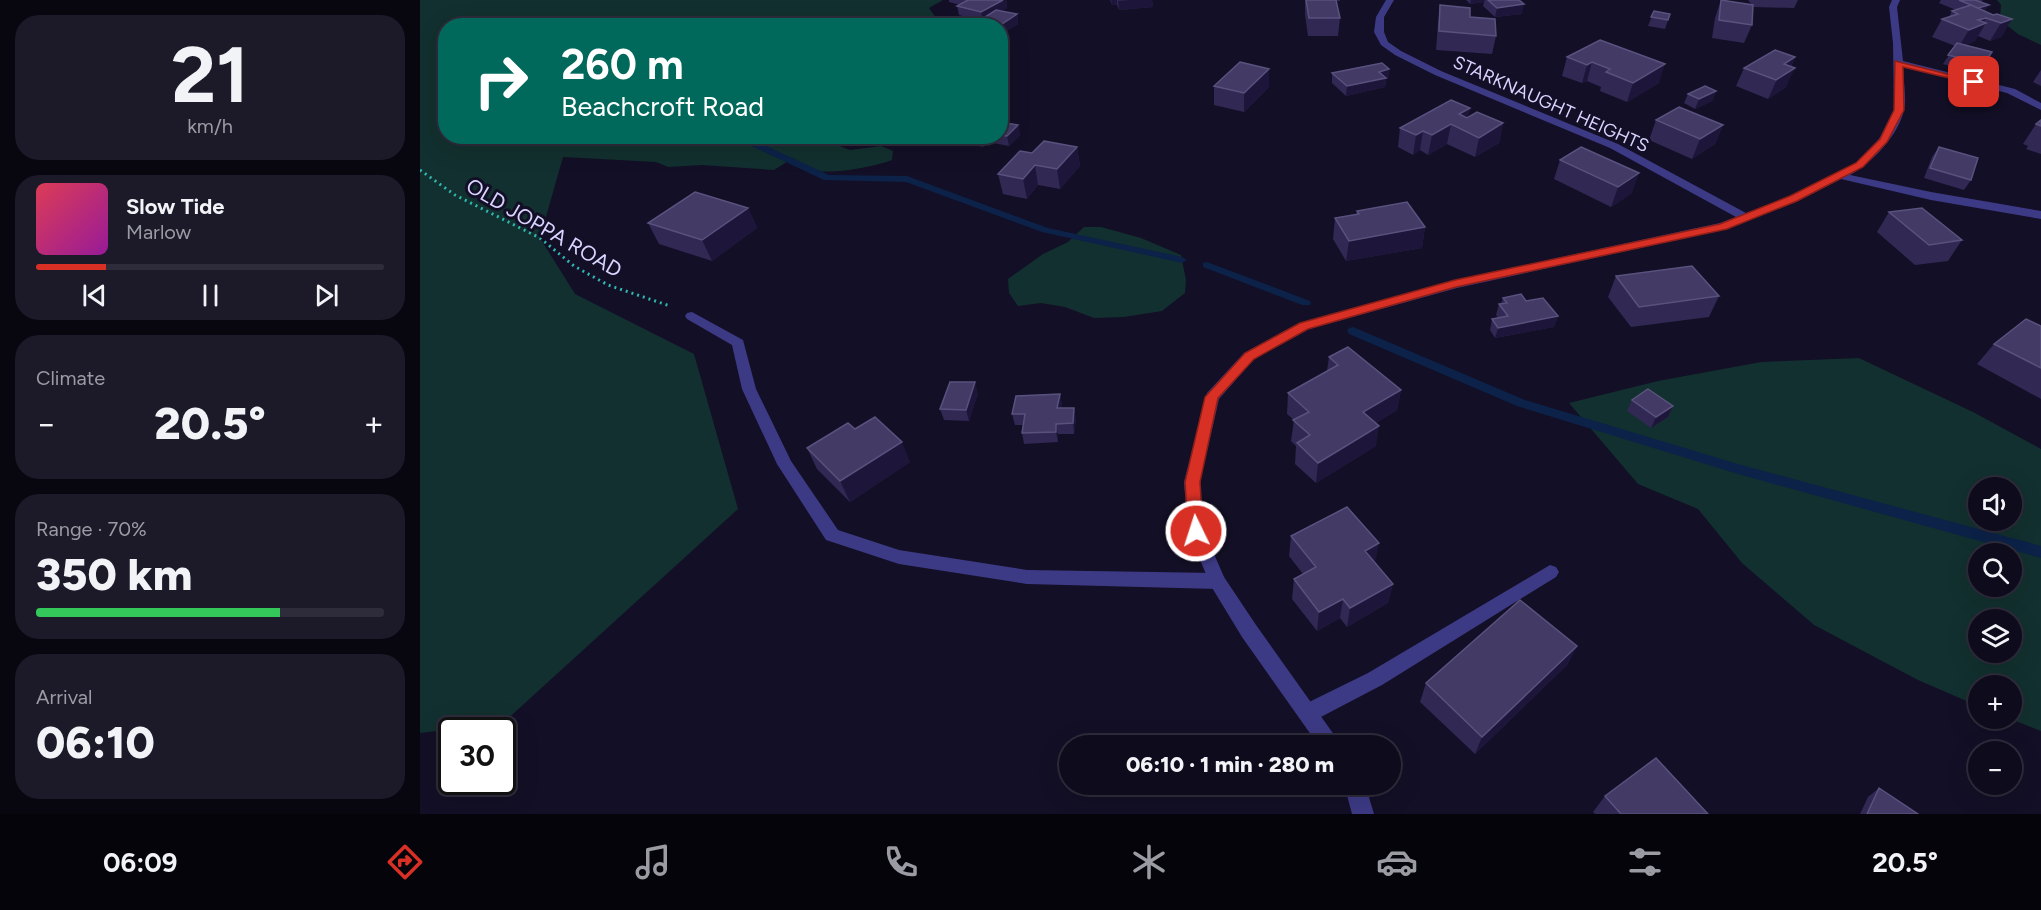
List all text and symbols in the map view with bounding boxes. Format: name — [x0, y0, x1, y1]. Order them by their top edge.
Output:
text: 21 — [171, 28, 249, 122]
text: 260 m — [561, 39, 684, 90]
icon: right — [462, 42, 540, 120]
street label: STARKNAUGHT HEIGHTS — [1450, 51, 1652, 157]
pin — [1948, 56, 1999, 107]
icon: arrive — [1957, 65, 1990, 98]
text: Beachcroft Road — [561, 90, 764, 123]
text: km/h — [187, 114, 233, 138]
street label: OLD JOPPA ROAD — [462, 173, 627, 282]
text: Slow Tide — [126, 193, 225, 220]
text: Marlow — [126, 220, 191, 244]
icon: previous — [78, 279, 111, 312]
icon: pause — [194, 279, 227, 312]
icon: next — [310, 279, 343, 312]
text: Climate — [36, 366, 105, 390]
text: 20.5° — [154, 396, 266, 450]
text: − — [36, 404, 57, 443]
text: + — [363, 404, 384, 443]
map controls — [1968, 477, 2022, 795]
button: sound — [1968, 477, 2022, 531]
position arrow — [1164, 499, 1228, 563]
text: Range · 70% — [36, 517, 147, 541]
button: search — [1968, 543, 2022, 597]
text: 350 km — [36, 547, 192, 601]
button: layers — [1968, 609, 2022, 663]
button: + — [1968, 675, 2022, 729]
text: Arrival — [36, 685, 92, 709]
text: 06:10 — [36, 715, 155, 769]
speed limit sign: 30 — [438, 717, 516, 795]
button: − — [1968, 741, 2022, 795]
text: 06:10 · 1 min · 280 m — [1126, 751, 1334, 778]
icon: directions — [384, 841, 426, 883]
icon: music — [632, 841, 674, 883]
icon: phone — [880, 841, 922, 883]
icon: climate — [1128, 841, 1170, 883]
icon: car — [1376, 841, 1418, 883]
icon: filters — [1624, 841, 1666, 883]
text: 06:09 — [103, 846, 178, 879]
text: 20.5° — [1872, 846, 1938, 879]

